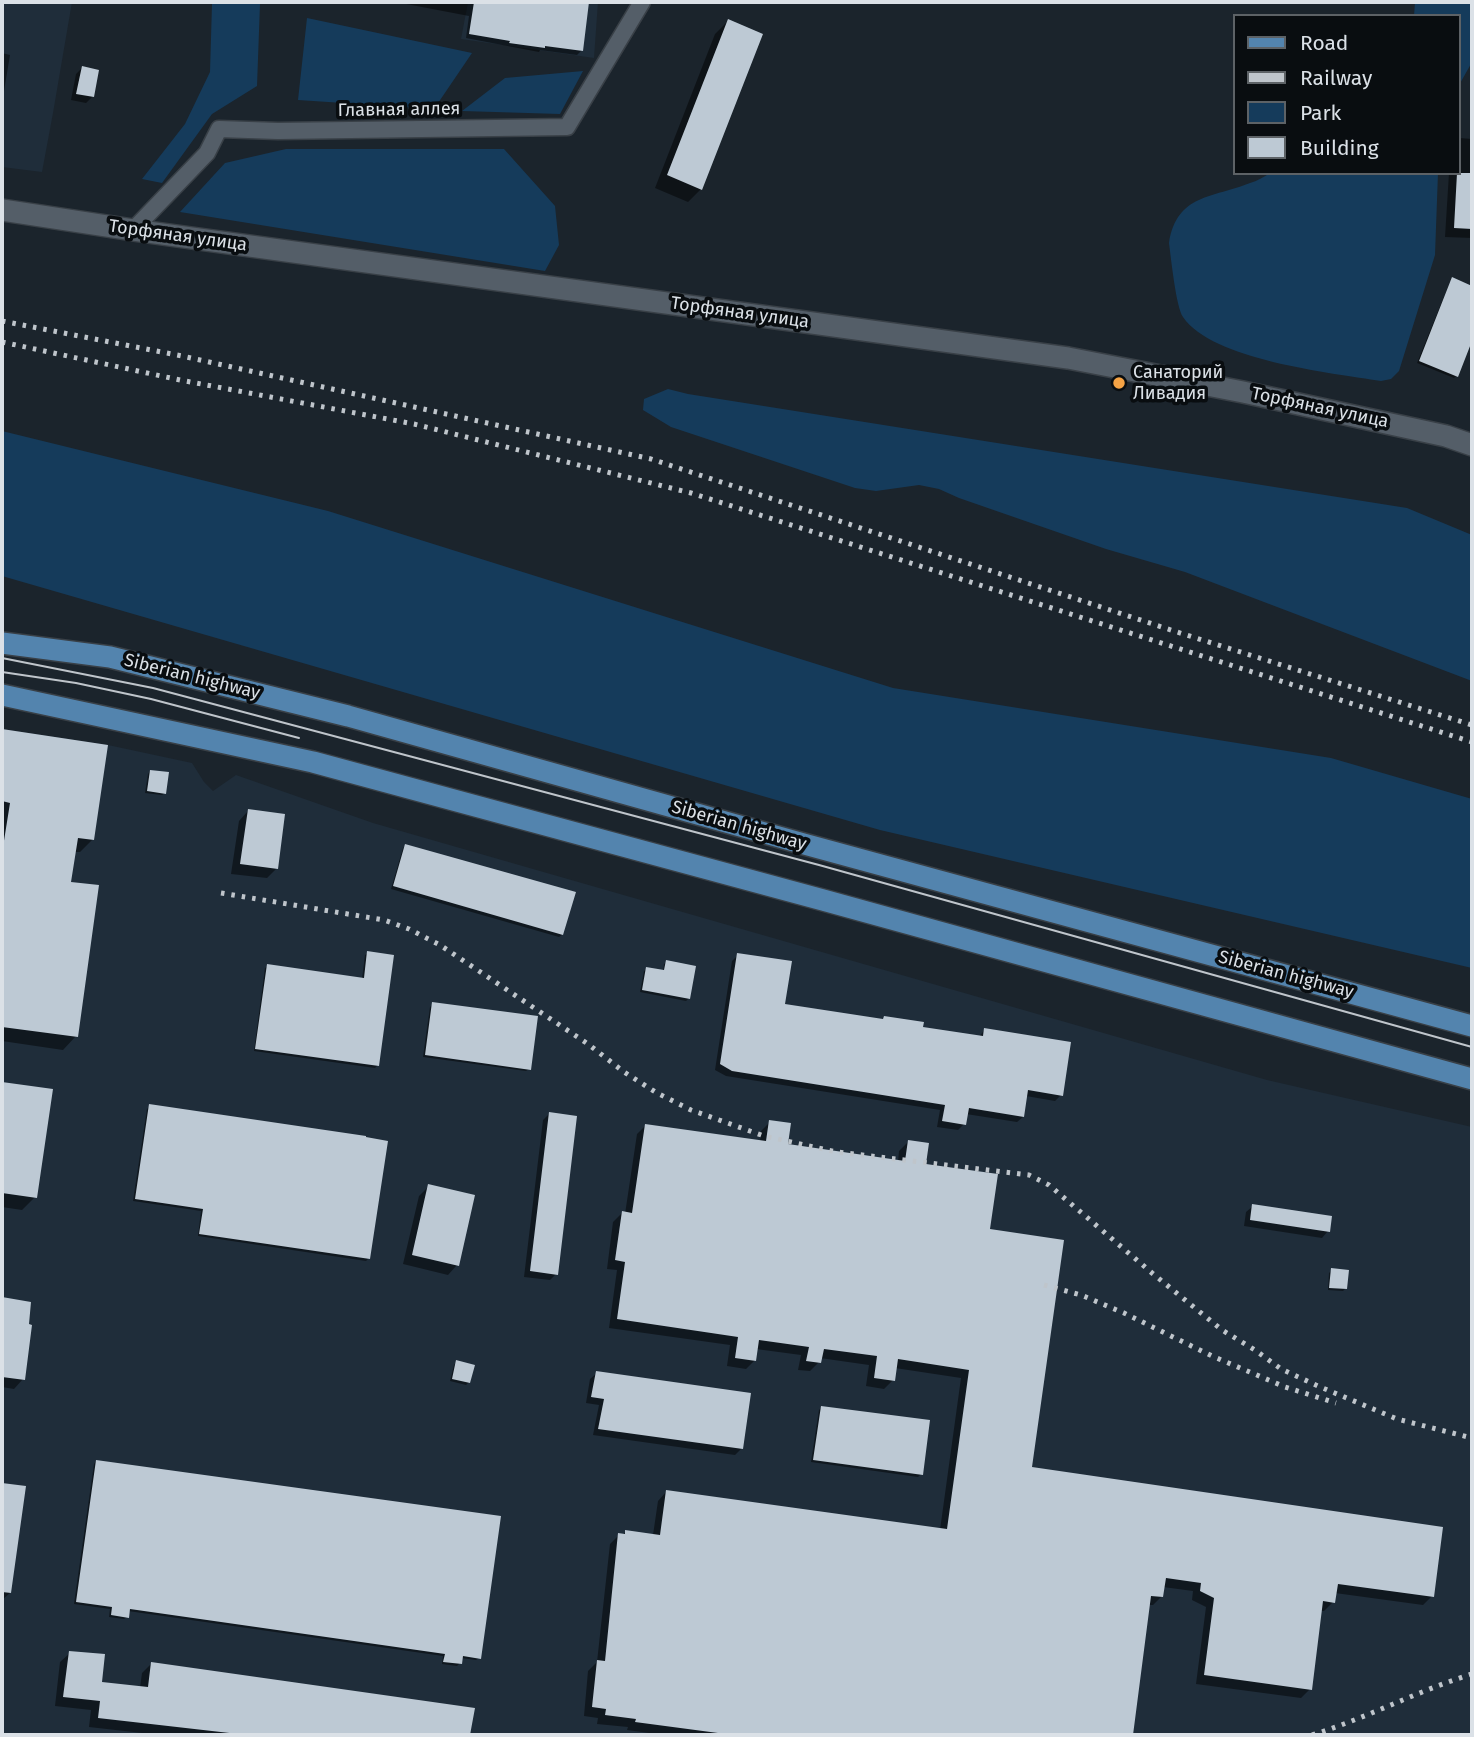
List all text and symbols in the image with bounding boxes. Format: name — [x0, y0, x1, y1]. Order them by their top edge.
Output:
legend — [1232, 14, 1460, 175]
text: Road — [1300, 30, 1348, 56]
text: Railway — [1300, 65, 1372, 91]
street label: Главная аллея — [337, 98, 461, 122]
text: Park — [1300, 100, 1341, 126]
text: Building — [1300, 135, 1379, 161]
street label: Торфяная улица — [108, 216, 248, 256]
street label: Торфяная улица — [670, 293, 810, 333]
place label: Санаторий Ливадия — [1133, 362, 1223, 404]
marker: Санаторий Ливадия — [1111, 375, 1127, 391]
street label: Торфяная улица — [1250, 383, 1390, 433]
street label: Siberian highway — [122, 650, 262, 704]
street label: Siberian highway — [669, 796, 809, 856]
street label: Siberian highway — [1216, 947, 1356, 1003]

